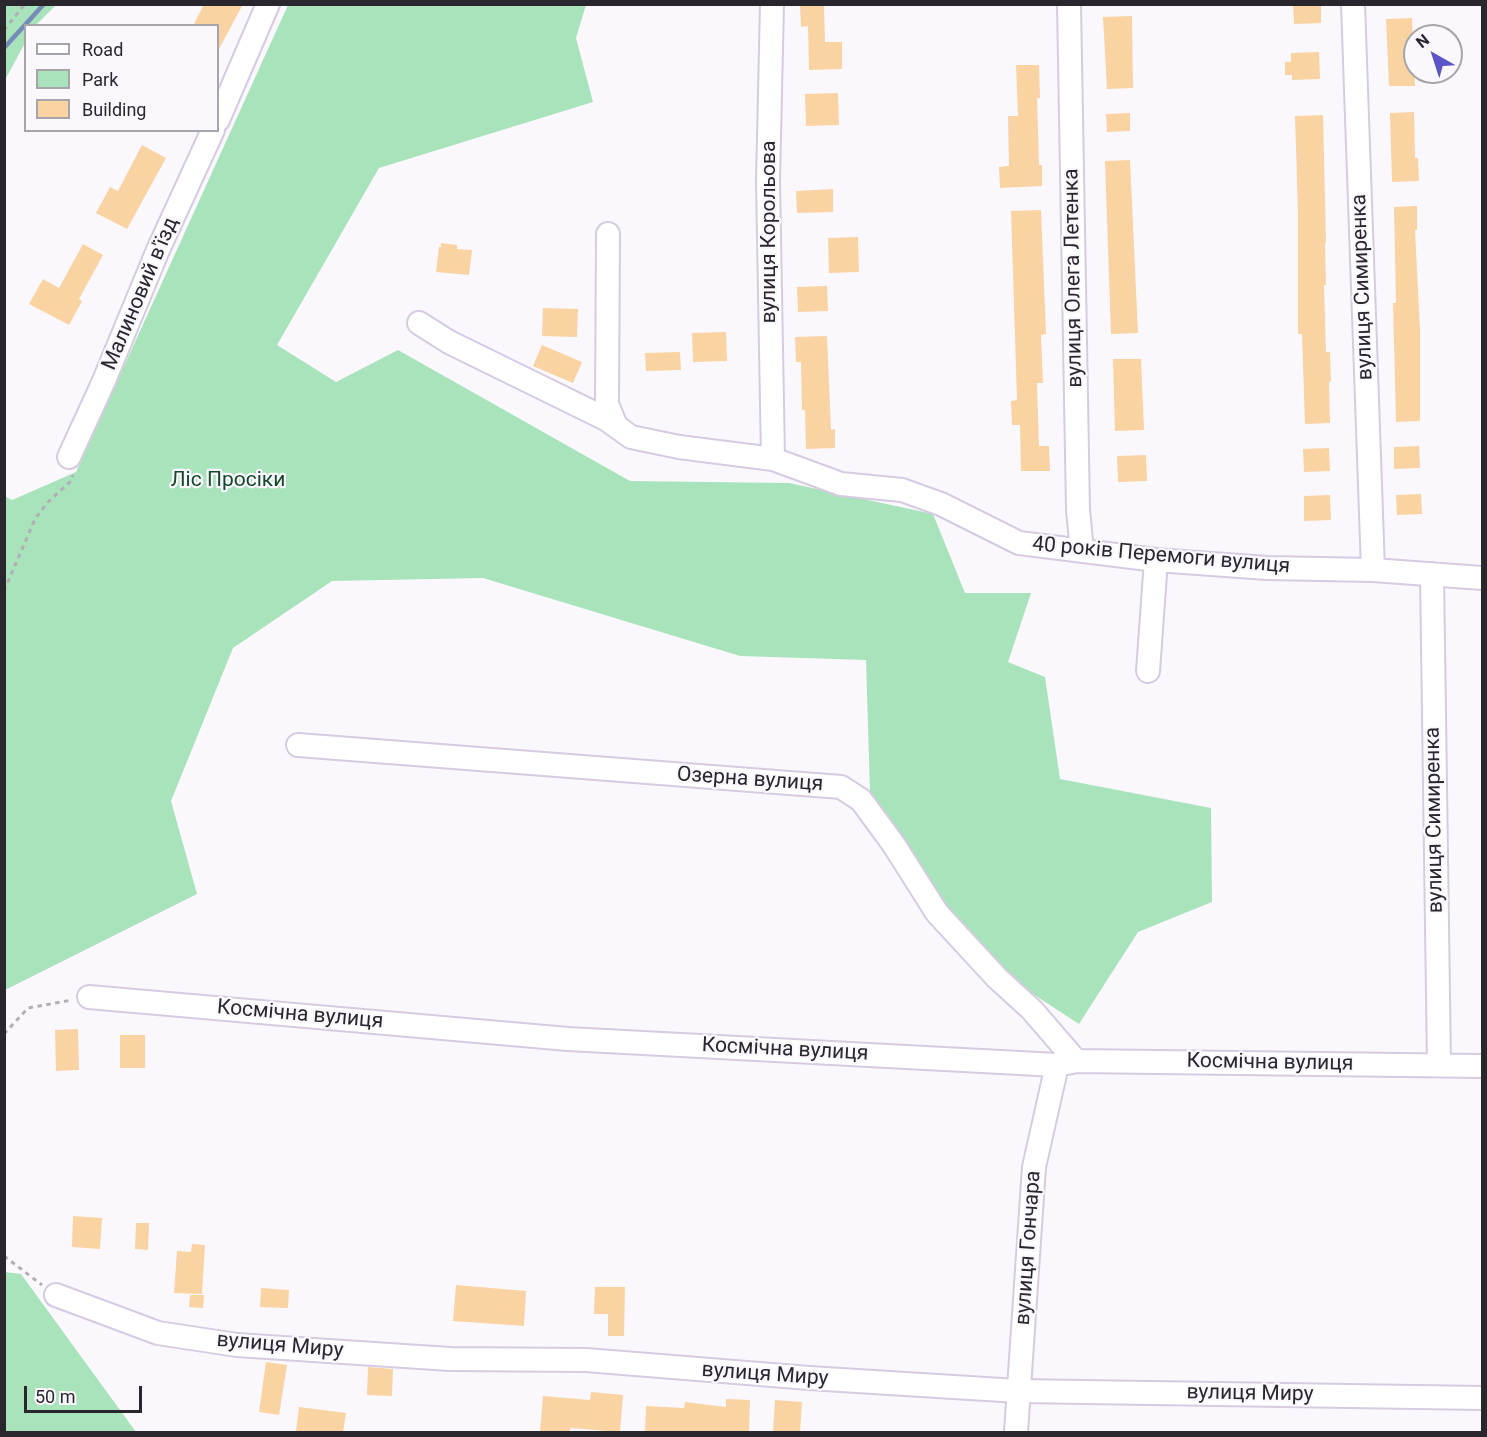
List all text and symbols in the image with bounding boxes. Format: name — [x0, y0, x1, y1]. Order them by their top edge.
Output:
legend — [24, 24, 219, 132]
north arrow — [1403, 24, 1463, 84]
text: N — [1412, 30, 1433, 52]
text: Road — [82, 39, 123, 60]
text: Park — [82, 69, 118, 90]
text: Building — [82, 99, 146, 120]
street label: вулиця Корольова — [757, 141, 783, 323]
street label: вулиця Олега Летенка — [1059, 168, 1089, 388]
street label: вулиця Симиренка — [1347, 193, 1379, 381]
street label: Малиновий в'їзд — [97, 214, 185, 374]
park label: Ліс Просіки — [171, 468, 285, 494]
street label: 40 років Перемоги вулиця — [1031, 532, 1291, 580]
street label: вулиця Симиренка — [1421, 727, 1449, 913]
street label: Озерна вулиця — [676, 762, 824, 798]
street label: Космічна вулиця — [216, 995, 384, 1035]
street label: Космічна вулиця — [701, 1033, 869, 1067]
street label: Космічна вулиця — [1186, 1049, 1354, 1077]
street label: вулиця Гончара — [1011, 1170, 1047, 1326]
street label: вулиця Миру — [216, 1328, 344, 1364]
street label: вулиця Миру — [701, 1358, 829, 1392]
scale bar — [27, 1374, 146, 1412]
street label: вулиця Миру — [1186, 1380, 1314, 1408]
text: 50 m — [35, 1386, 75, 1407]

